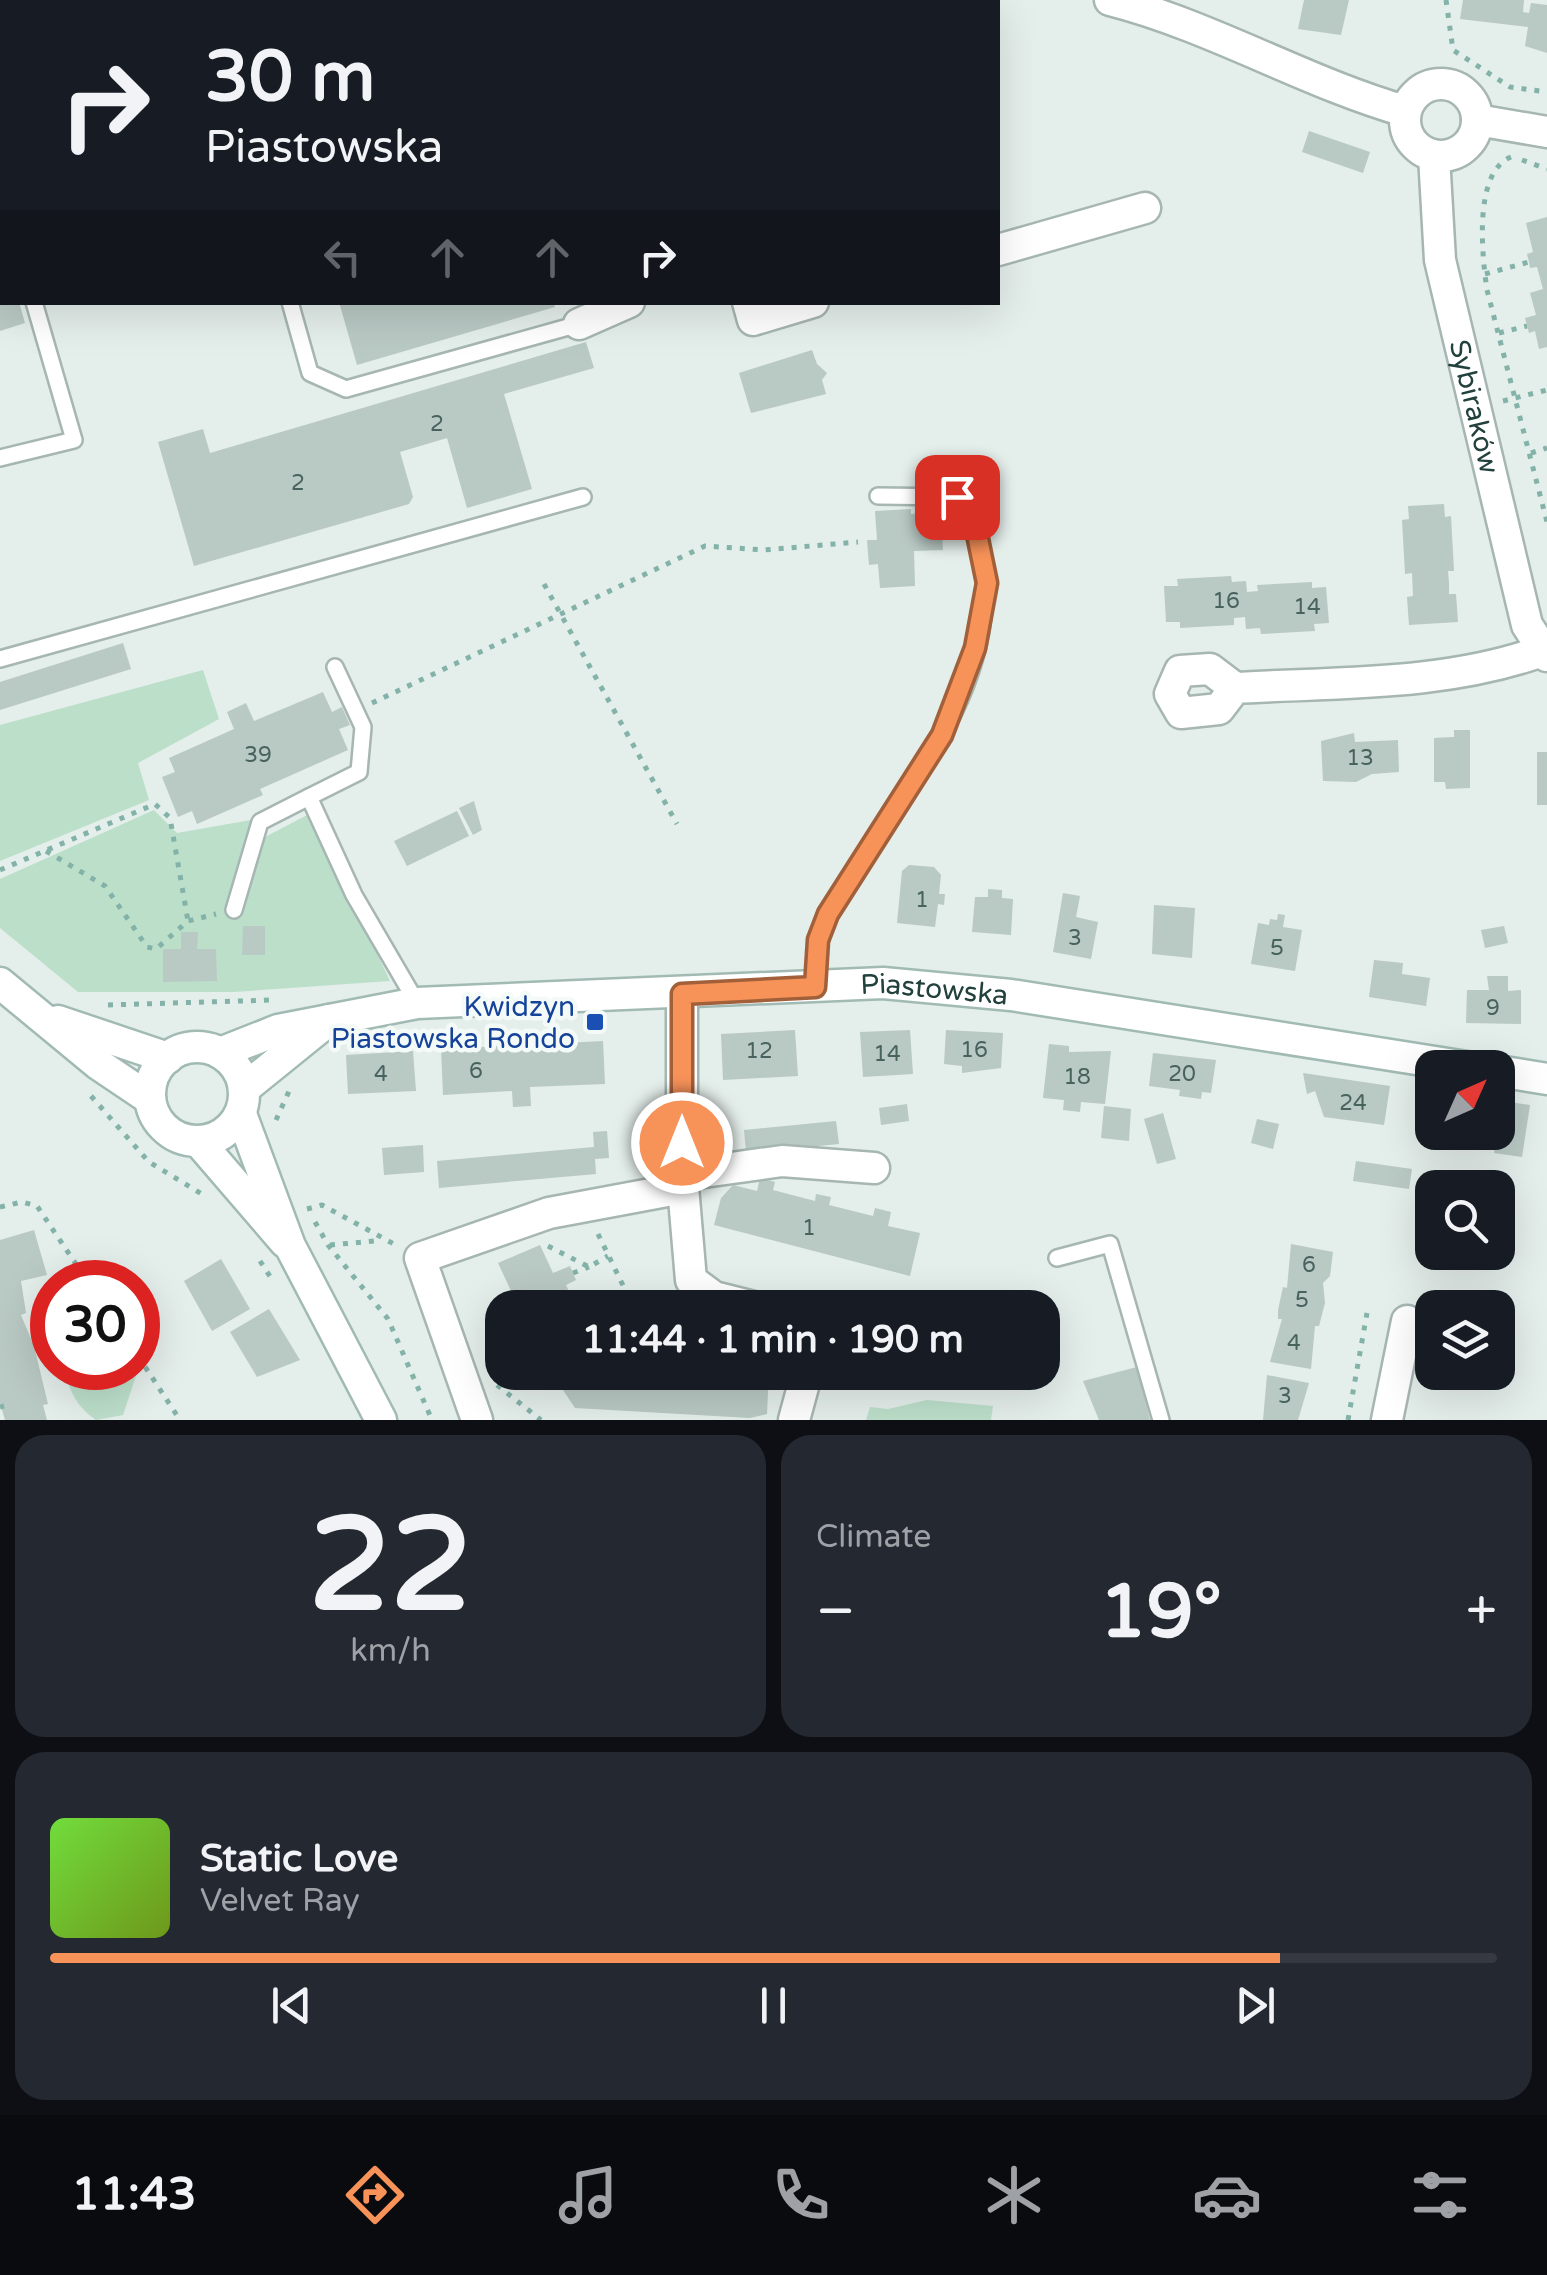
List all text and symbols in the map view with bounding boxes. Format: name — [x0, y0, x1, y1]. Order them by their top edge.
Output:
text: 30 m — [205, 36, 375, 120]
icon: right — [40, 40, 170, 170]
text: Piastowska — [205, 121, 443, 175]
icon: left — [315, 230, 370, 285]
icon: ahead — [420, 230, 475, 285]
icon: ahead — [525, 230, 580, 285]
icon: right — [630, 230, 685, 285]
street label: Sybiraków — [1442, 337, 1506, 477]
house number: 2 — [430, 411, 444, 437]
pin — [915, 455, 1000, 540]
house number: 2 — [291, 470, 305, 496]
icon: arrive — [930, 470, 985, 525]
house number: 16 — [1212, 588, 1240, 614]
house number: 14 — [1293, 594, 1321, 620]
house number: 39 — [244, 742, 272, 768]
house number: 13 — [1346, 745, 1374, 771]
house number: 1 — [915, 887, 929, 913]
house number: 3 — [1068, 925, 1082, 951]
house number: 5 — [1270, 935, 1284, 961]
street label: Piastowska — [860, 967, 1010, 1013]
place label: Kwidzyn Piastowska Rondo — [331, 990, 575, 1056]
house number: 9 — [1486, 995, 1500, 1021]
marker: Kwidzyn Piastowska Rondo — [584, 1011, 606, 1033]
house number: 16 — [960, 1037, 988, 1063]
house number: 12 — [745, 1038, 773, 1064]
house number: 14 — [873, 1041, 901, 1067]
north arrow — [1415, 1050, 1515, 1150]
map controls — [1415, 1050, 1515, 1390]
house number: 6 — [469, 1058, 483, 1084]
house number: 4 — [374, 1061, 388, 1087]
house number: 20 — [1168, 1061, 1196, 1087]
house number: 18 — [1063, 1064, 1091, 1090]
house number: 24 — [1339, 1090, 1367, 1116]
position arrow — [630, 1091, 734, 1195]
button: search — [1415, 1170, 1515, 1270]
house number: 1 — [802, 1215, 816, 1241]
house number: 6 — [1302, 1252, 1316, 1278]
speed limit sign: 30 — [30, 1260, 160, 1390]
house number: 5 — [1295, 1287, 1309, 1313]
button: layers — [1415, 1290, 1515, 1390]
text: 11:44 · 1 min · 190 m — [581, 1317, 964, 1363]
house number: 4 — [1287, 1330, 1301, 1356]
house number: 3 — [1278, 1383, 1292, 1409]
text: 22 — [309, 1489, 472, 1645]
text: Climate — [816, 1518, 931, 1556]
text: 19° — [1099, 1567, 1222, 1657]
text: − — [816, 1579, 855, 1645]
text: + — [1466, 1579, 1497, 1645]
text: km/h — [350, 1632, 431, 1670]
text: Static Love — [200, 1836, 398, 1882]
text: Velvet Ray — [200, 1882, 360, 1920]
icon: previous — [264, 1978, 319, 2033]
icon: pause — [746, 1978, 801, 2033]
icon: next — [1228, 1978, 1283, 2033]
icon: directions — [340, 2160, 410, 2230]
icon: music — [553, 2160, 623, 2230]
icon: phone — [766, 2160, 836, 2230]
icon: climate — [979, 2160, 1049, 2230]
icon: car — [1192, 2160, 1262, 2230]
icon: filters — [1405, 2160, 1475, 2230]
text: 11:43 — [72, 2168, 196, 2222]

